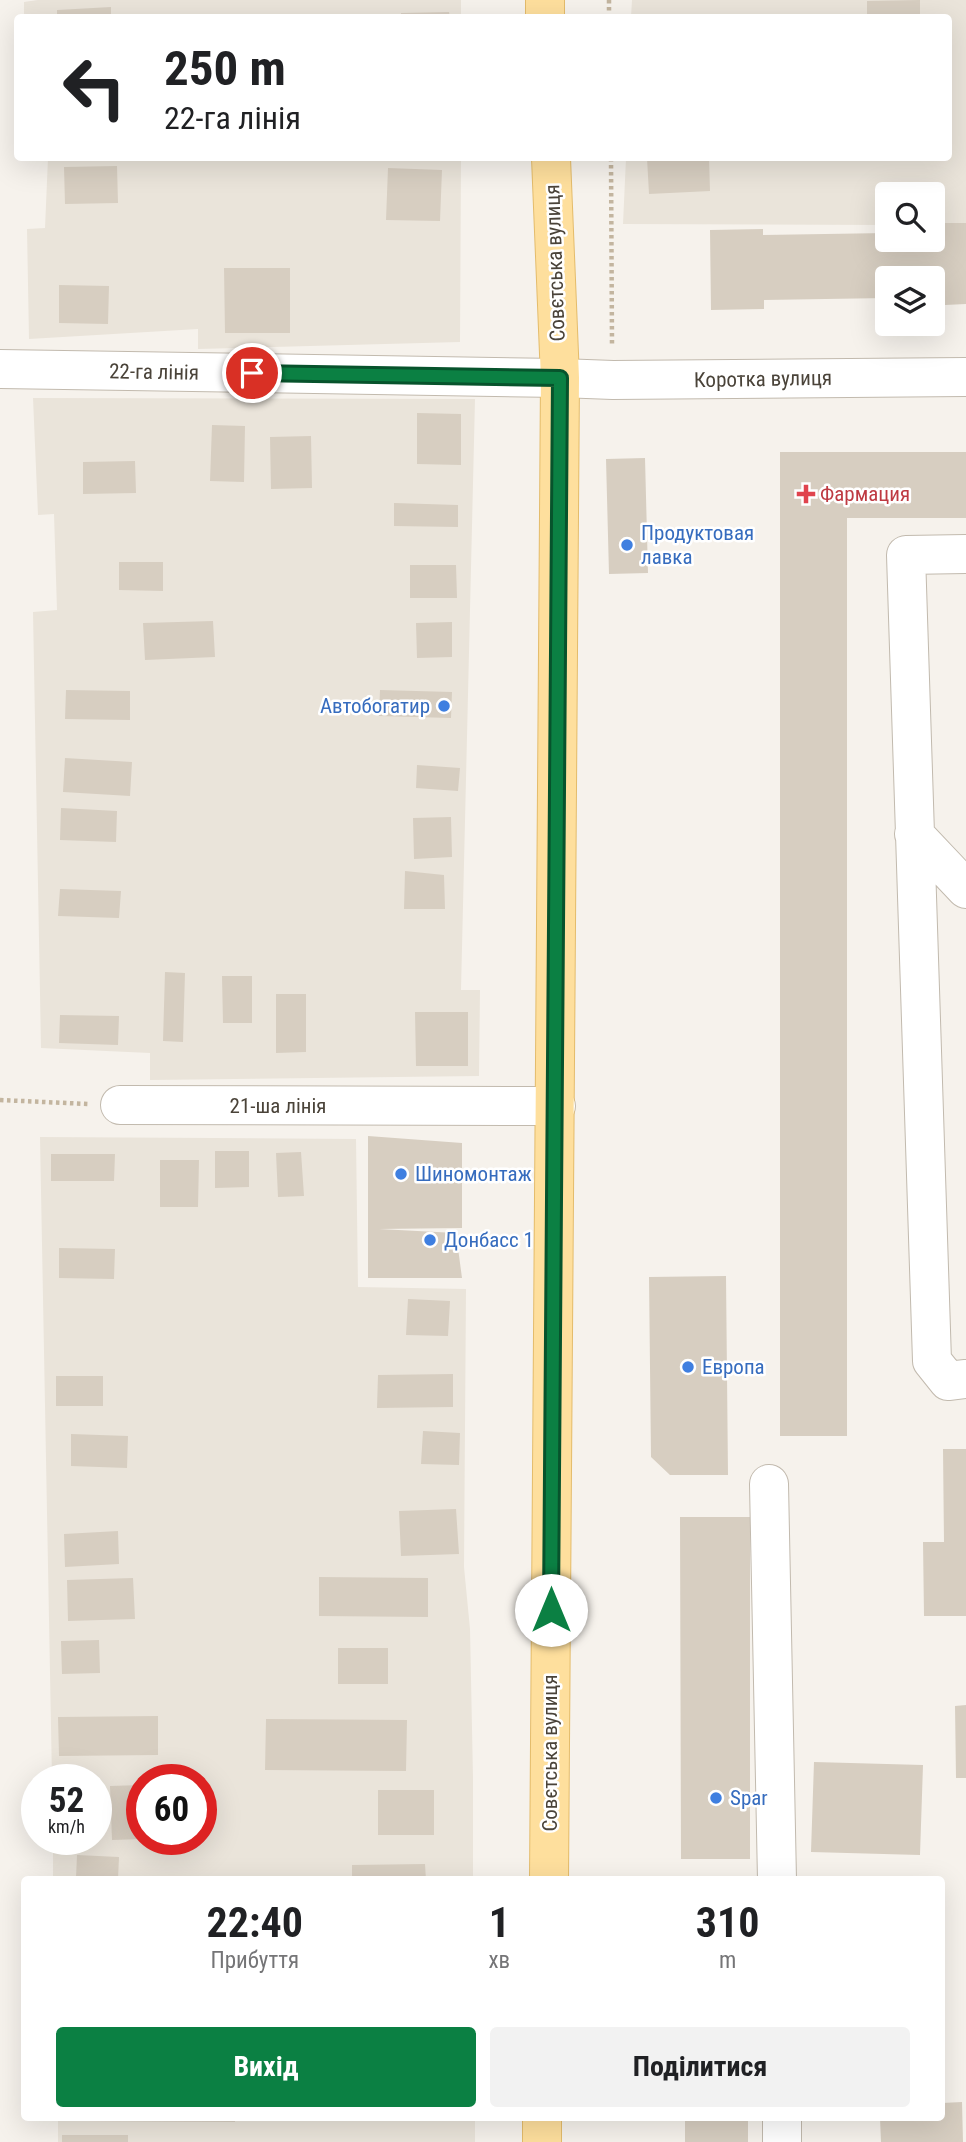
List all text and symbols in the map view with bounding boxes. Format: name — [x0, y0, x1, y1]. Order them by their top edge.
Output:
text: 250 m — [164, 40, 286, 97]
icon: left — [49, 42, 140, 133]
text: 22-га лінія — [164, 99, 301, 137]
map controls — [875, 182, 945, 336]
button: search — [875, 182, 945, 252]
street label: Совєтська вулиця — [540, 184, 570, 342]
button: layers — [875, 266, 945, 336]
pin — [222, 343, 282, 403]
icon: arrive — [233, 354, 271, 392]
street label: 22-га лінія — [109, 359, 199, 385]
street label: Коротка вулиця — [694, 366, 832, 392]
place label: Фармация — [820, 482, 910, 506]
marker: Фармация — [798, 486, 814, 502]
place label: Продуктовая лавка — [641, 521, 754, 569]
marker: Продуктовая лавка — [619, 537, 635, 553]
place label: Автобогатир — [320, 694, 430, 718]
marker: Автобогатир — [436, 698, 452, 714]
street label: 21-ша лінія — [230, 1094, 326, 1118]
place label: Шиномонтаж — [415, 1162, 532, 1186]
marker: Шиномонтаж — [393, 1166, 409, 1182]
place label: Донбасс 1 — [444, 1228, 534, 1252]
marker: Донбасс 1 — [422, 1232, 438, 1248]
place label: Европа — [702, 1355, 765, 1379]
marker: Европа — [680, 1359, 696, 1375]
position arrow — [514, 1573, 588, 1647]
street label: Совєтська вулиця — [538, 1674, 562, 1832]
speed limit sign: 60 — [126, 1764, 217, 1855]
text: 52 — [49, 1780, 84, 1821]
place label: Spar — [730, 1786, 768, 1810]
marker: Spar — [708, 1790, 724, 1806]
text: km/h — [48, 1816, 85, 1837]
text: 22:40 — [207, 1898, 303, 1947]
text: 1 — [489, 1898, 510, 1947]
text: 310 — [696, 1898, 759, 1947]
text: Прибуття — [210, 1947, 299, 1974]
text: хв — [488, 1947, 510, 1974]
text: m — [719, 1947, 736, 1974]
button: Вихід — [56, 2027, 476, 2107]
button: Поділитися — [490, 2027, 910, 2107]

